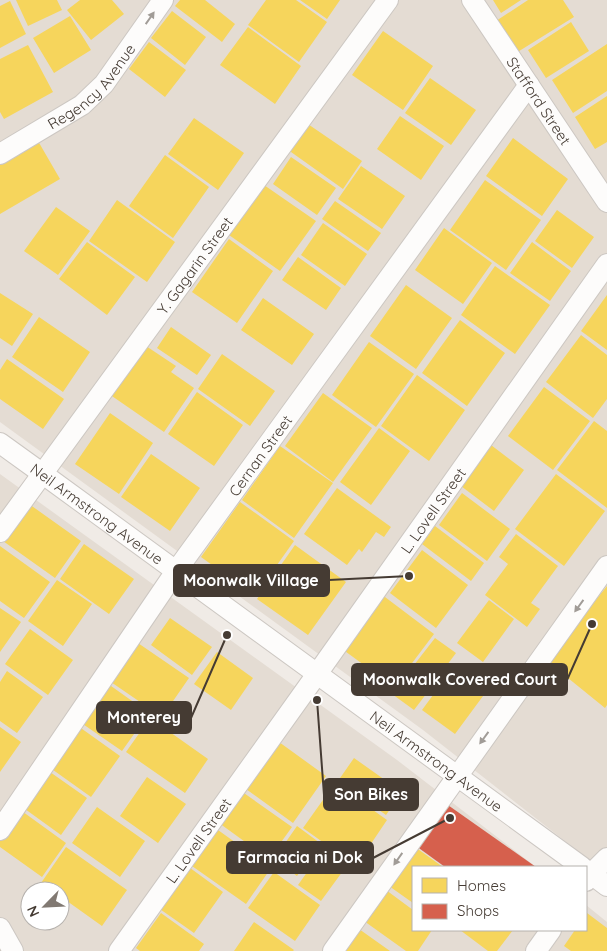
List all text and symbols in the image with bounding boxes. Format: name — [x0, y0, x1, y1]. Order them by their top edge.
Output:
one-way arrow — [145, 12, 155, 25]
street label: Regency Avenue — [44, 40, 139, 133]
street label: Stafford Street — [503, 53, 576, 148]
street label: Y. Gagarin Street — [153, 213, 236, 318]
street label: Cernan Street — [224, 411, 296, 500]
street label: Neil Armstrong Avenue — [27, 459, 167, 568]
street label: L. Lovell Street — [396, 464, 469, 557]
callout: Moonwalk Village — [174, 565, 329, 596]
text: Moonwalk Village — [183, 570, 319, 590]
one-way arrow — [573, 599, 584, 612]
callout: Moonwalk Covered Court — [352, 664, 567, 695]
text: Moonwalk Covered Court — [363, 669, 557, 689]
callout: Monterey — [97, 702, 191, 733]
street label: Neil Armstrong Avenue — [366, 706, 507, 816]
text: Monterey — [107, 707, 181, 727]
one-way arrow — [479, 731, 489, 745]
callout: Son Bikes — [324, 779, 418, 810]
text: Son Bikes — [334, 784, 408, 804]
street label: L. Lovell Street — [161, 794, 235, 887]
callout: Farmacia ni Dok — [227, 842, 373, 873]
text: Farmacia ni Dok — [237, 847, 363, 867]
one-way arrow — [393, 852, 403, 866]
legend — [412, 866, 587, 931]
text: Homes — [457, 876, 506, 895]
north arrow — [20, 881, 70, 931]
text: Shops — [457, 901, 499, 920]
text: N — [23, 903, 43, 920]

